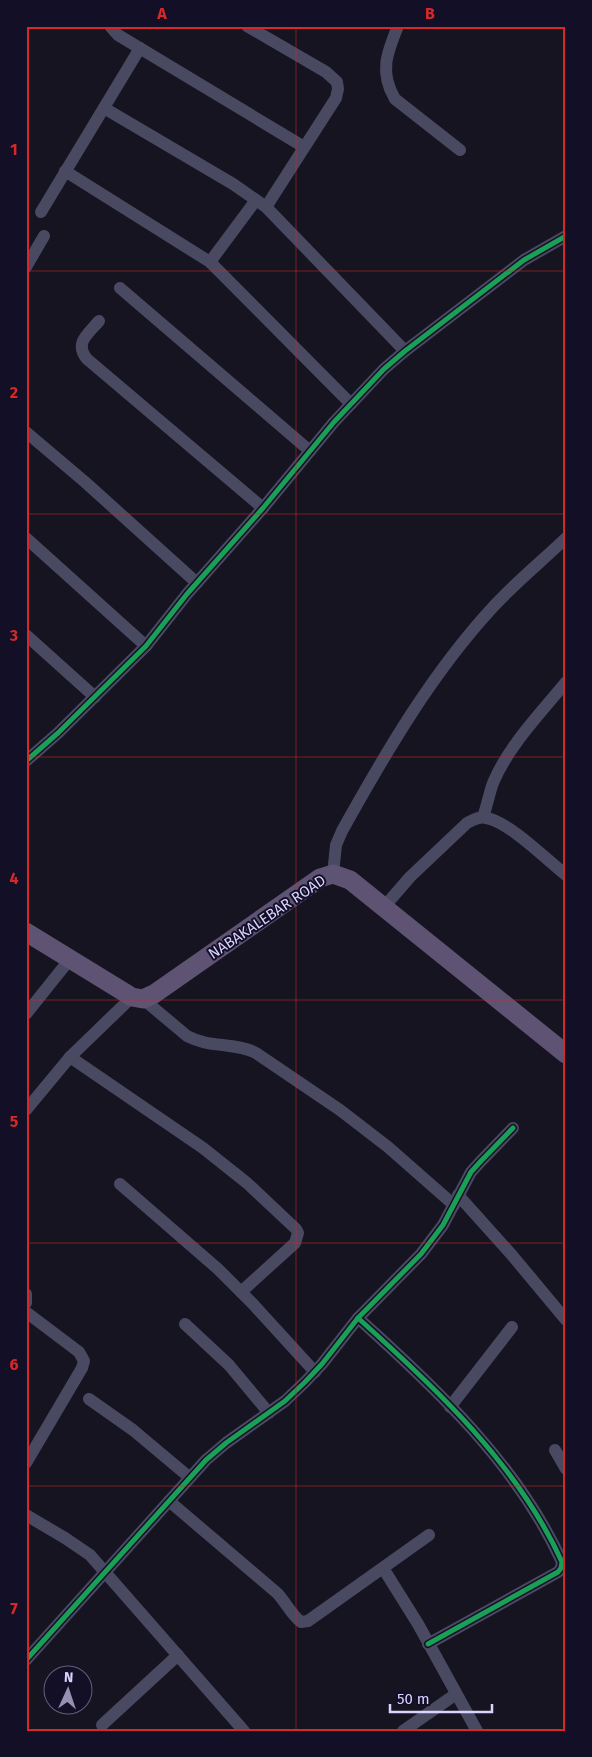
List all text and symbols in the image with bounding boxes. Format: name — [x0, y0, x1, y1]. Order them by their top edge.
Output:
text: A — [156, 4, 167, 23]
text: B — [425, 4, 435, 23]
text: 1 — [10, 140, 18, 159]
text: 2 — [10, 383, 18, 402]
text: 3 — [9, 626, 18, 645]
text: 4 — [9, 869, 19, 888]
street label: NABAKALEBAR ROAD — [205, 871, 329, 963]
text: 5 — [10, 1112, 19, 1131]
text: 6 — [9, 1355, 19, 1374]
text: 7 — [10, 1599, 18, 1618]
north arrow — [42, 1664, 92, 1714]
text: N — [64, 1669, 74, 1686]
scale bar — [390, 1682, 492, 1714]
text: 50 m — [397, 1690, 430, 1708]

